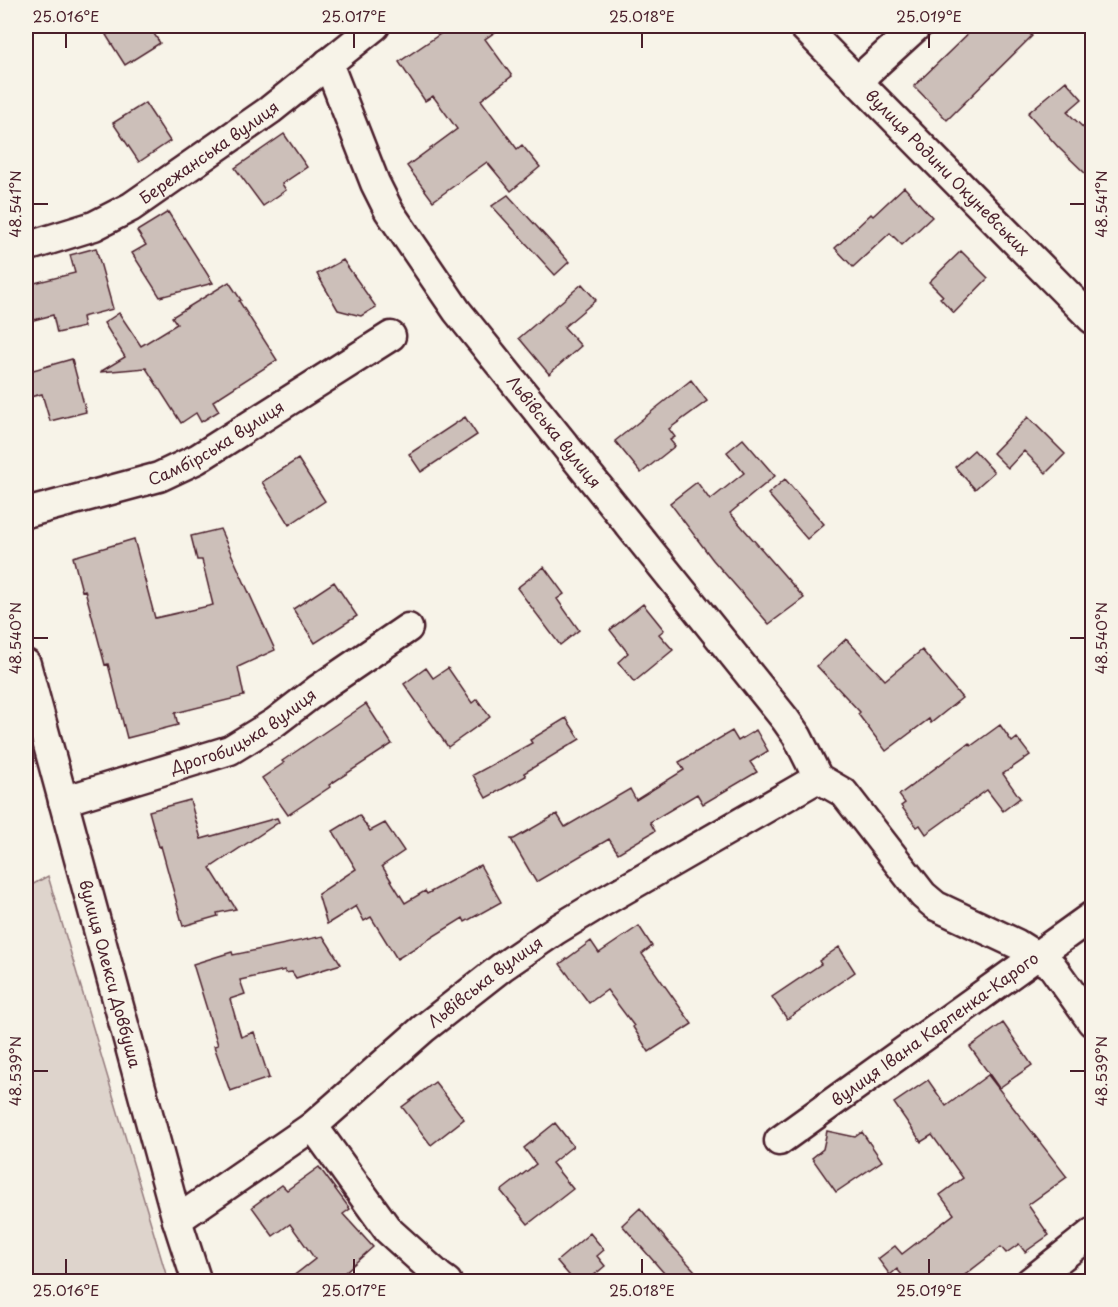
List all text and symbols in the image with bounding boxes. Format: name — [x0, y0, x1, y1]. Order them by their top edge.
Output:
text: 25.016°E — [33, 4, 99, 27]
text: 25.017°E — [321, 4, 387, 27]
text: 25.018°E — [609, 4, 675, 27]
text: 25.019°E — [896, 4, 962, 27]
street label: вулиця Родини Окуневських — [861, 83, 1036, 261]
street label: Бережанська вулиця — [134, 95, 283, 209]
text: 48.541°N — [3, 170, 26, 238]
text: 48.541°N — [1089, 170, 1112, 238]
street label: Львівська вулиця — [502, 370, 608, 493]
street label: Самбірська вулиця — [145, 394, 288, 490]
text: 48.540°N — [3, 602, 26, 674]
text: 48.540°N — [1089, 602, 1112, 674]
street label: Дрогобицька вулиця — [167, 682, 321, 779]
street label: вулиця Олекси Довбуша — [74, 877, 148, 1070]
street label: Львівська вулиця — [422, 930, 547, 1032]
street label: вулиця Івана Карпенка-Карого — [826, 945, 1043, 1111]
text: 48.539°N — [3, 1036, 26, 1106]
text: 48.539°N — [1089, 1036, 1112, 1106]
text: 25.016°E — [33, 1278, 99, 1301]
text: 25.017°E — [321, 1278, 387, 1301]
text: 25.018°E — [609, 1278, 675, 1301]
text: 25.019°E — [896, 1278, 962, 1301]

